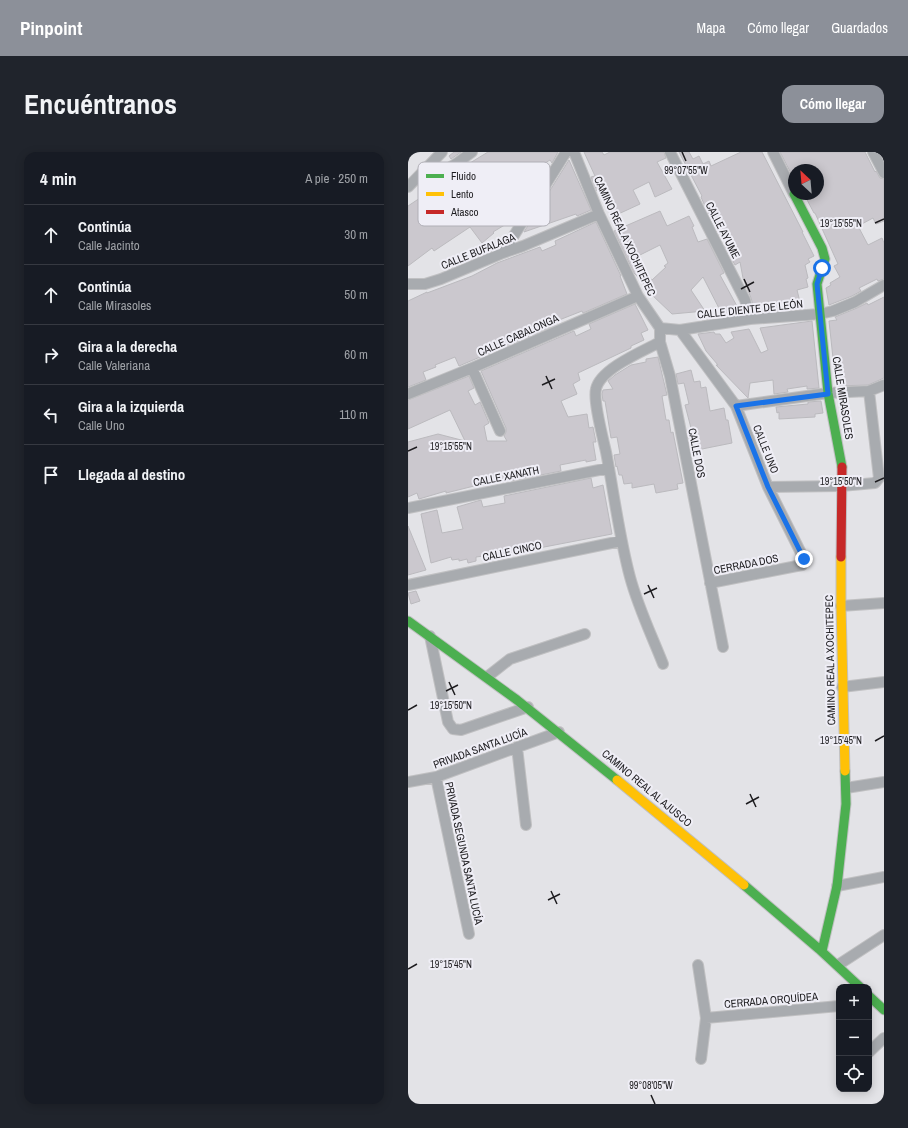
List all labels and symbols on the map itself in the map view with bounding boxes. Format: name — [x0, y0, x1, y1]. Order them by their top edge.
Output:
legend — [418, 162, 550, 226]
text: 99°07'55"W — [664, 164, 708, 177]
north arrow — [788, 164, 824, 200]
text: Fluido — [451, 169, 476, 183]
street label: CAMINO REAL A XOCHITEPEC — [591, 174, 659, 299]
text: Lento — [451, 187, 474, 201]
street label: CALLE AYUME — [703, 199, 743, 261]
text: Atasco — [450, 205, 479, 219]
text: 19°15'55"N — [820, 217, 862, 230]
street label: CALLE BUFALAGA — [439, 229, 518, 272]
route start — [813, 259, 831, 277]
street label: CALLE DIENTE DE LEÓN — [696, 296, 804, 322]
street label: CALLE CABALONGA — [475, 310, 562, 359]
street label: CALLE MIRASOLES — [830, 356, 856, 440]
street label: CALLE UNO — [750, 423, 782, 475]
street label: CALLE DOS — [685, 427, 709, 479]
text: 19°15'55"N — [430, 440, 472, 453]
street label: CALLE XANATH — [472, 463, 540, 489]
text: 19°15'50"N — [820, 475, 862, 488]
street label: CALLE CINCO — [481, 538, 543, 564]
route end — [795, 550, 813, 568]
street label: CERRADA DOS — [712, 551, 780, 577]
street label: CAMINO REAL A XOCHITEPEC — [822, 594, 838, 725]
text: 19°15'50"N — [430, 699, 472, 712]
street label: PRIVADA SANTA LUCÍA — [431, 724, 530, 771]
text: 19°15'45"N — [820, 734, 862, 747]
street label: CAMINO REAL AL AJUSCO — [599, 746, 695, 830]
street label: PRIVADA SEGUNDA SANTA LUCÍA — [442, 780, 486, 927]
text: 19°15'45"N — [430, 958, 472, 971]
street label: CERRADA ORQUÍDEA — [723, 989, 820, 1011]
text: 99°08'05"W — [629, 1079, 673, 1092]

